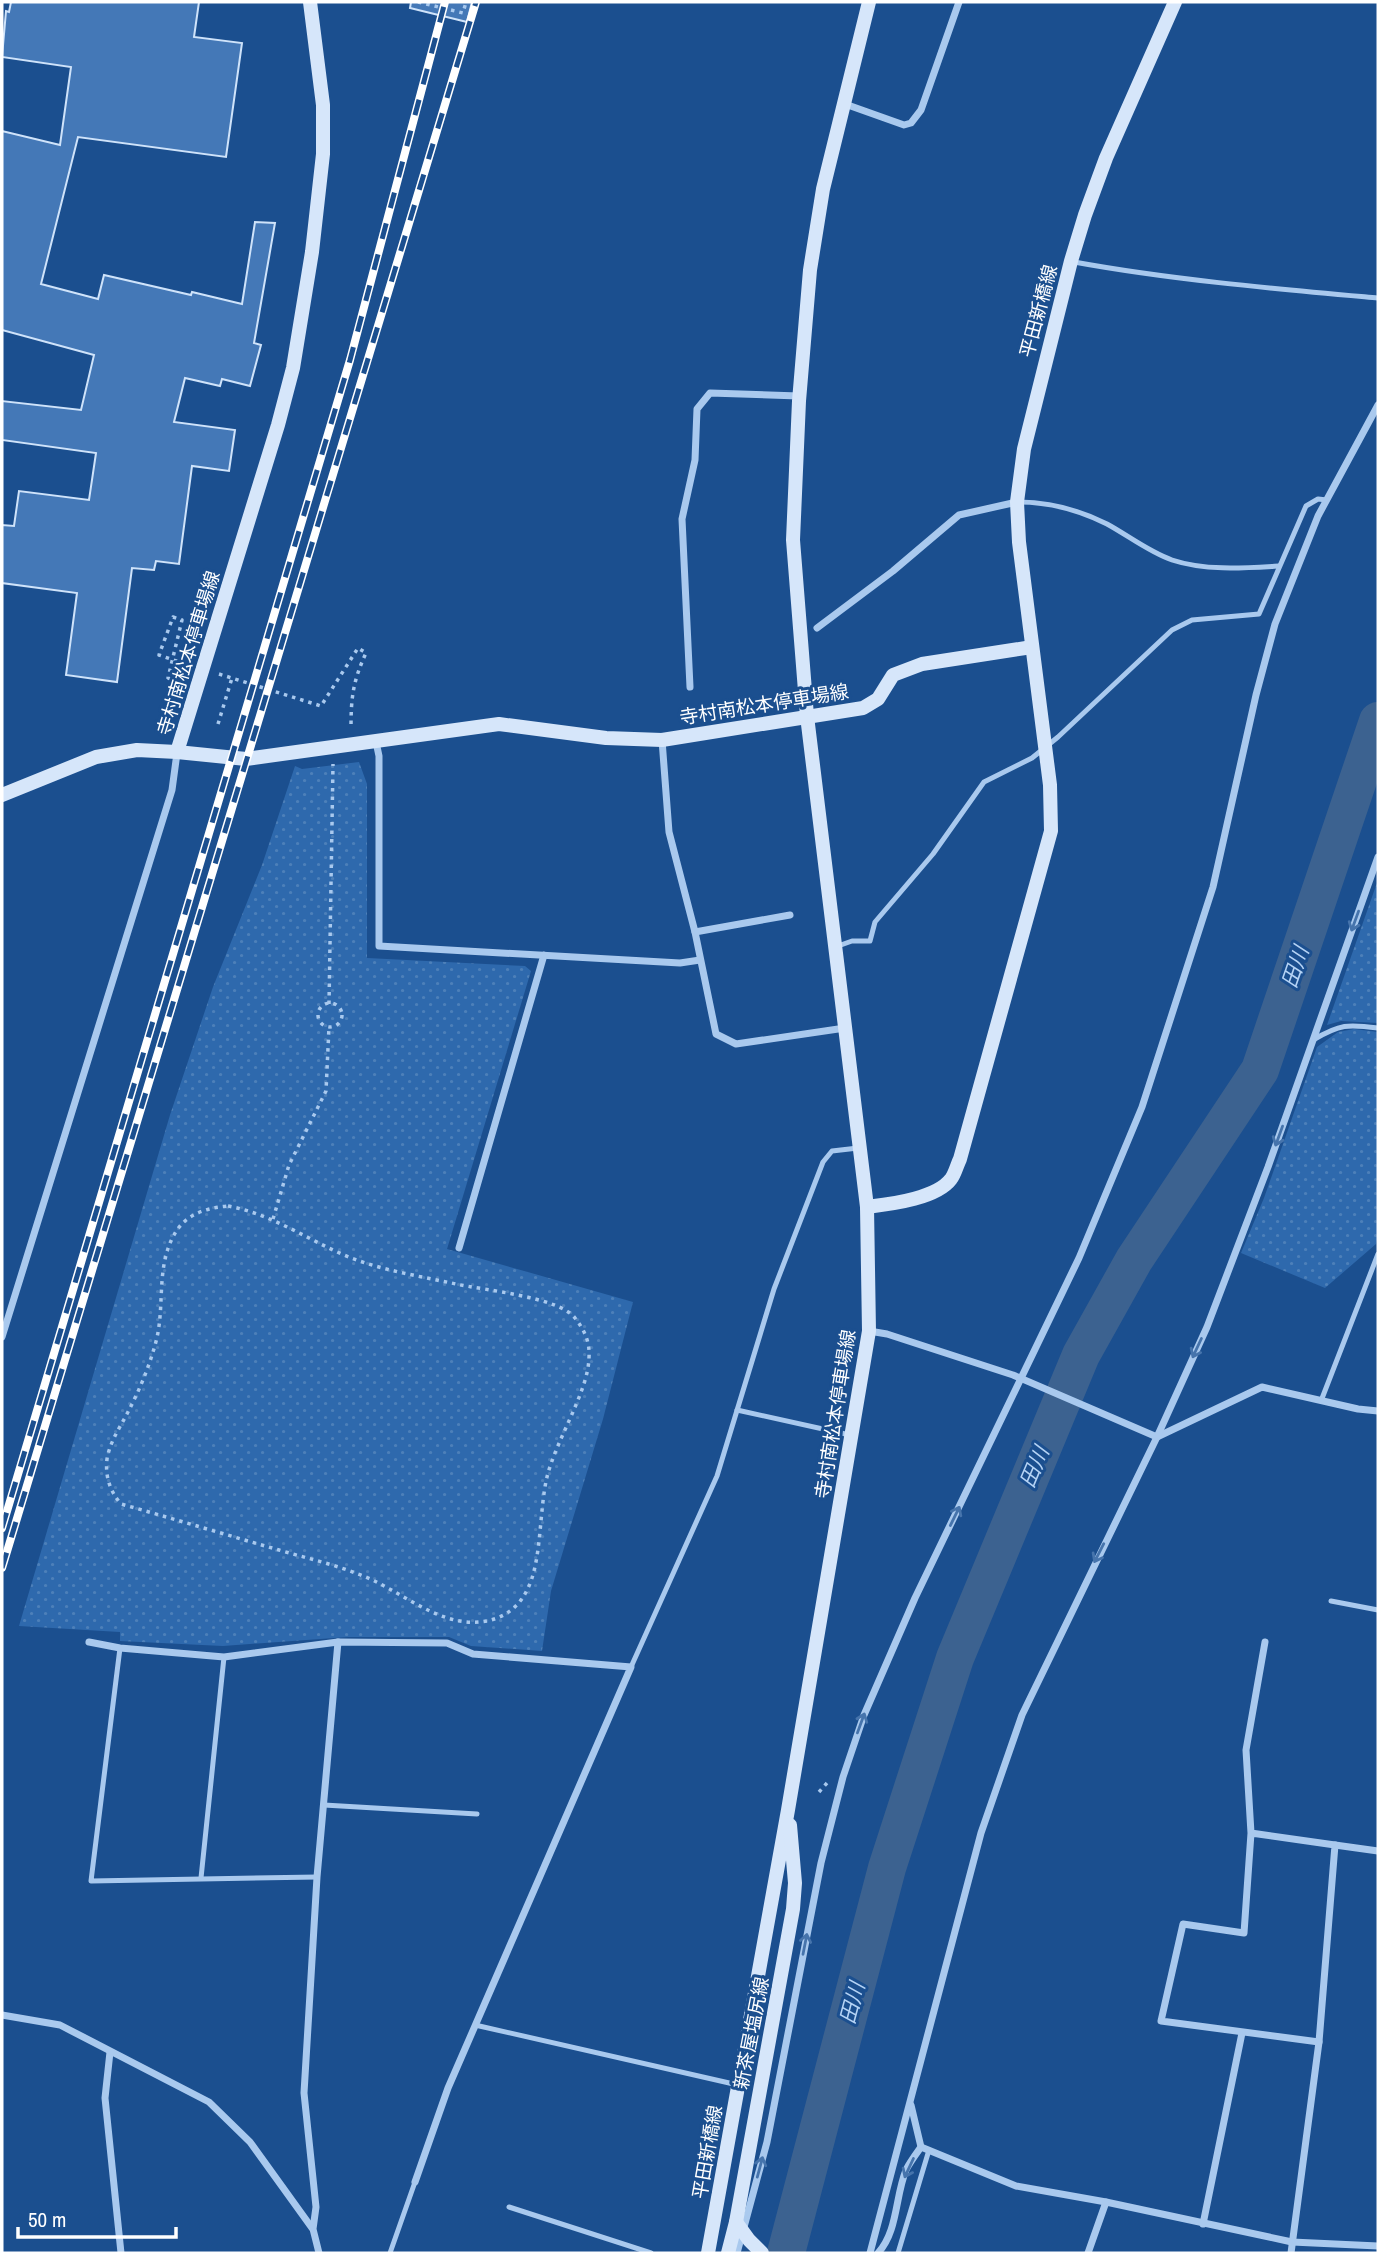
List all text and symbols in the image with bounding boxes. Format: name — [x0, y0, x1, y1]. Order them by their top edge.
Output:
street label: 平田新橋線 — [1013, 262, 1063, 360]
street label: 寺村南松本停車場線 — [151, 567, 225, 739]
street label: 寺村南松本停車場線 — [678, 678, 850, 730]
one-way arrow — [1348, 910, 1360, 932]
water label: 田川 — [1274, 941, 1316, 992]
one-way arrow — [1272, 1124, 1284, 1146]
street label: 寺村南松本停車場線 — [809, 1328, 861, 1500]
one-way arrow — [1190, 1337, 1203, 1358]
water label: 田川 — [1012, 1440, 1056, 1492]
one-way arrow — [948, 1506, 962, 1527]
one-way arrow — [1091, 1542, 1105, 1563]
one-way arrow — [856, 1713, 868, 1735]
one-way arrow — [799, 1933, 813, 1956]
street label: 新茶屋塩尻線 — [727, 1975, 775, 2091]
water label: 田川 — [833, 1977, 872, 2027]
street label: 平田新橋線 — [686, 2103, 728, 2201]
one-way arrow — [754, 2156, 767, 2178]
one-way arrow — [902, 2157, 915, 2178]
scale bar — [18, 2196, 175, 2240]
text: 50 m — [28, 2205, 66, 2234]

